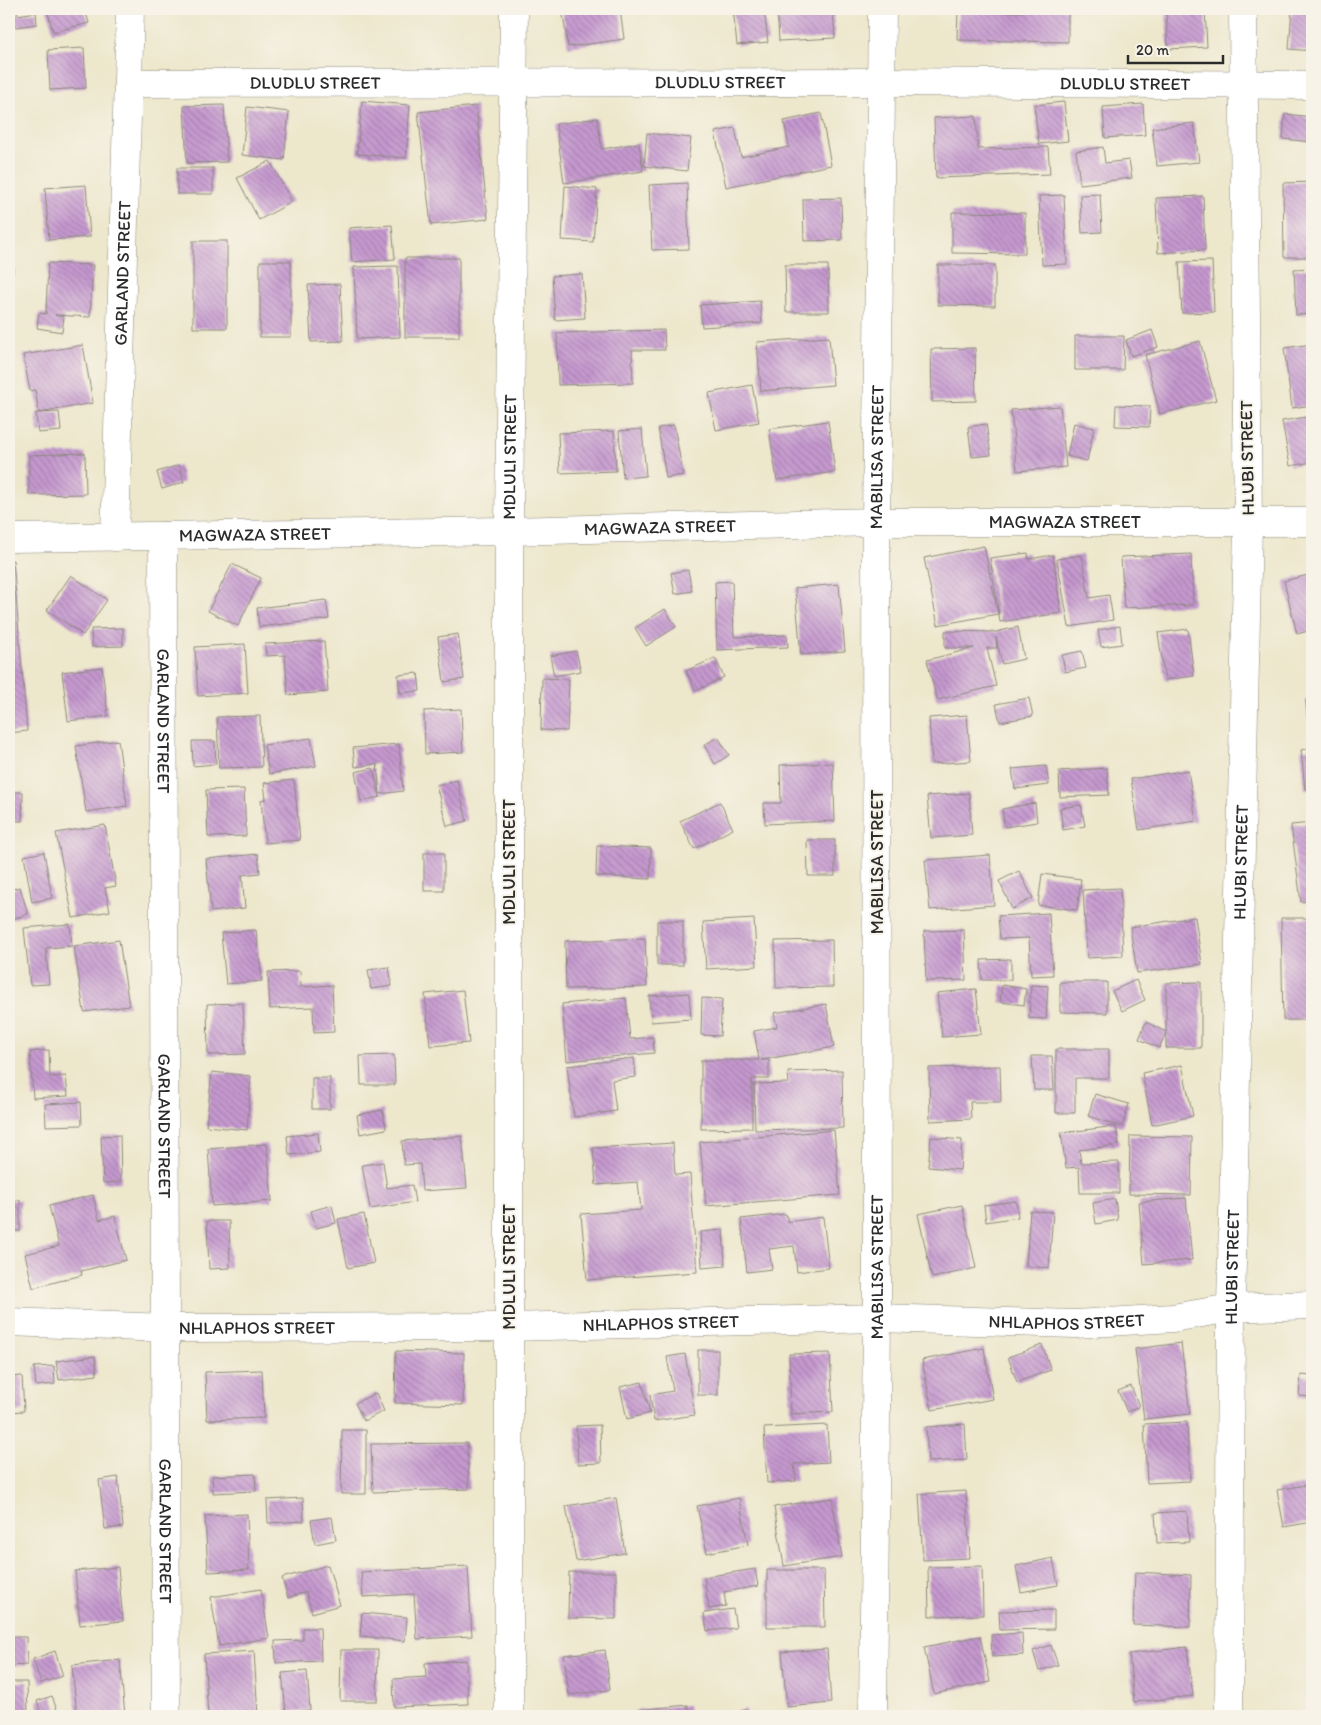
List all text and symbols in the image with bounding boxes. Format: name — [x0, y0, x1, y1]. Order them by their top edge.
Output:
scale bar — [1128, 32, 1224, 64]
text: 20 m — [1136, 41, 1170, 59]
street label: DLUDLU STREET — [654, 71, 786, 93]
street label: DLUDLU STREET — [249, 72, 381, 94]
street label: DLUDLU STREET — [1059, 72, 1191, 95]
street label: GARLAND STREET — [109, 200, 136, 346]
street label: MABILISA STREET — [865, 385, 889, 529]
street label: MDLULI STREET — [498, 394, 521, 520]
street label: HLUBI STREET — [1235, 400, 1259, 516]
street label: MAGWAZA STREET — [989, 511, 1141, 533]
street label: MAGWAZA STREET — [584, 514, 736, 540]
street label: MAGWAZA STREET — [179, 522, 331, 547]
street label: GARLAND STREET — [152, 649, 175, 793]
street label: MABILISA STREET — [866, 790, 888, 934]
street label: MDLULI STREET — [498, 799, 520, 925]
street label: HLUBI STREET — [1228, 804, 1253, 920]
street label: GARLAND STREET — [153, 1054, 176, 1198]
street label: MABILISA STREET — [866, 1195, 888, 1339]
street label: MDLULI STREET — [498, 1204, 520, 1330]
street label: HLUBI STREET — [1220, 1209, 1244, 1325]
street label: NHLAPHOS STREET — [988, 1309, 1145, 1335]
street label: NHLAPHOS STREET — [582, 1310, 739, 1336]
street label: NHLAPHOS STREET — [179, 1317, 335, 1339]
street label: GARLAND STREET — [154, 1459, 177, 1603]

